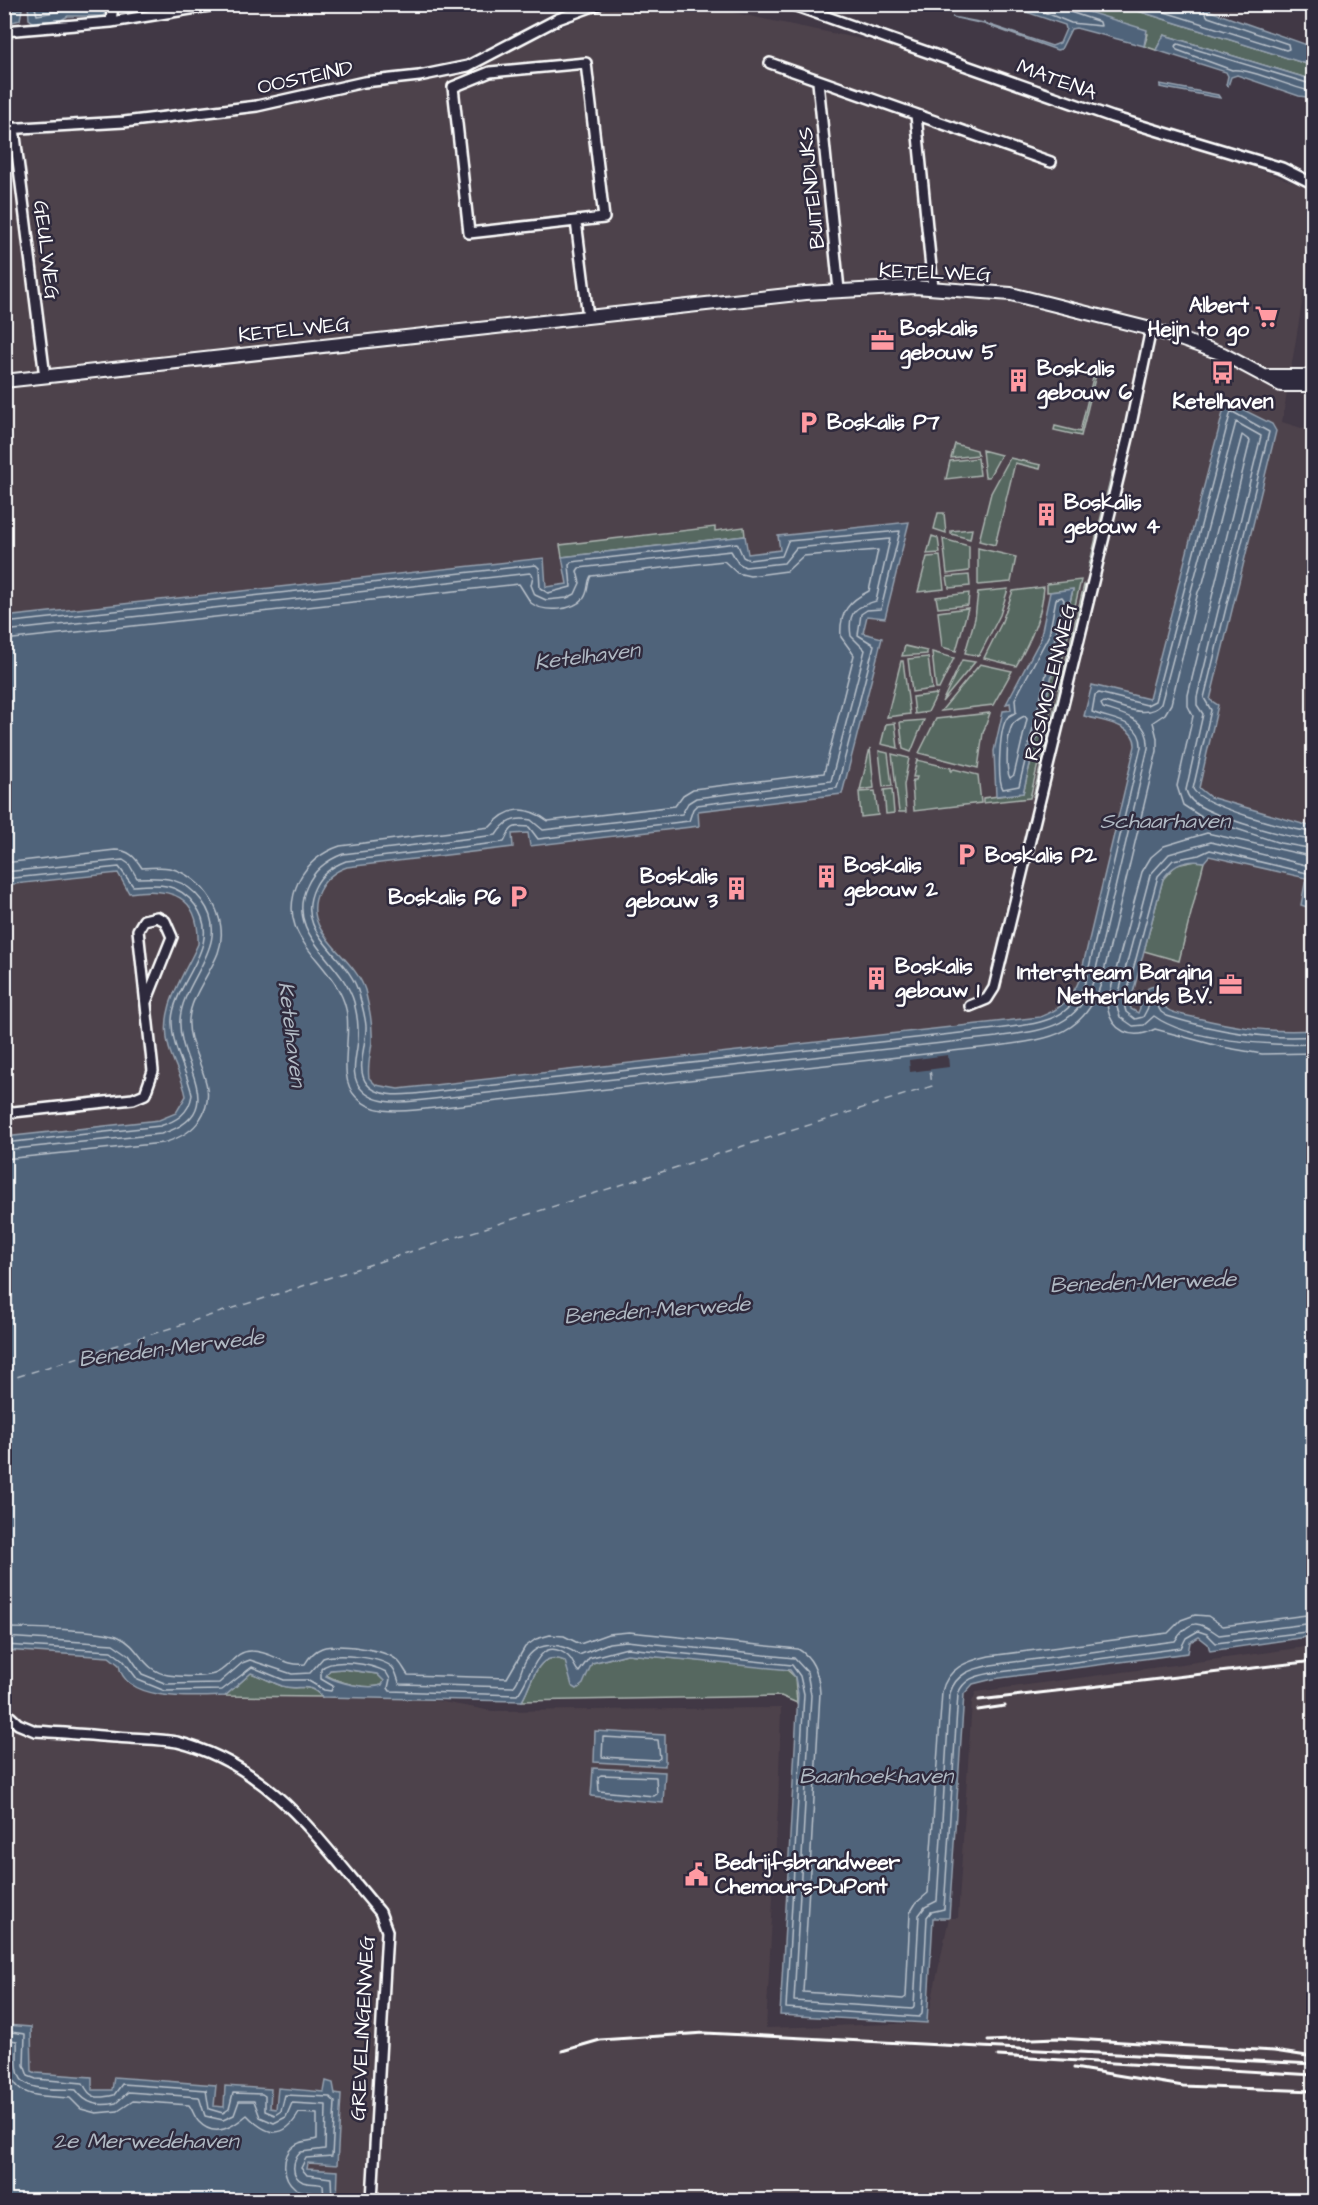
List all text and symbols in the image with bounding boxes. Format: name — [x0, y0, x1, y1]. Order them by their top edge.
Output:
street label: MATENA — [1013, 52, 1101, 107]
street label: OOSTEIND — [255, 53, 356, 102]
street label: BUITENDIJKS — [791, 125, 832, 250]
street label: GEULWEG — [26, 199, 67, 302]
street label: KETELWEG — [879, 256, 992, 289]
place label: Albert Heijn to go — [1148, 291, 1249, 346]
supermarket icon: Albert Heijn to go — [1254, 304, 1280, 330]
street label: KETELWEG — [237, 309, 352, 350]
place label: Boskalis gebouw 5 — [900, 314, 998, 369]
office icon: Boskalis gebouw 5 — [869, 327, 895, 353]
place label: Boskalis gebouw 6 — [1037, 354, 1133, 409]
bus stop icon: Ketelhaven — [1210, 360, 1236, 386]
building icon: Boskalis gebouw 6 — [1006, 367, 1032, 393]
place label: Ketelhaven — [1172, 387, 1274, 416]
place label: Boskalis P7 — [827, 408, 940, 437]
parking icon: Boskalis P7 — [796, 409, 822, 435]
place label: Boskalis gebouw 4 — [1064, 488, 1161, 543]
building icon: Boskalis gebouw 4 — [1033, 501, 1059, 527]
street label: ROSMOLENWEG — [1017, 600, 1084, 764]
water label: Ketelhaven — [533, 634, 644, 678]
water label: Schaarhaven — [1100, 806, 1232, 837]
place label: Boskalis P2 — [985, 841, 1098, 870]
parking icon: Boskalis P2 — [954, 842, 980, 868]
place label: Boskalis gebouw 2 — [844, 851, 939, 906]
place label: Boskalis gebouw 3 — [625, 862, 718, 917]
building icon: Boskalis gebouw 2 — [813, 864, 839, 890]
building icon: Boskalis gebouw 3 — [723, 875, 749, 901]
place label: Boskalis P6 — [388, 883, 502, 912]
parking icon: Boskalis P6 — [506, 884, 532, 910]
place label: Boskalis gebouw 1 — [895, 952, 980, 1007]
place label: Interstream Barging Netherlands B.V. — [1017, 958, 1212, 1011]
building icon: Boskalis gebouw 1 — [864, 965, 890, 991]
office icon: Interstream Barging Netherlands B.V. — [1217, 971, 1243, 997]
water label: Ketelhaven — [270, 980, 314, 1091]
water label: Beneden-Merwede — [1049, 1264, 1238, 1301]
water label: Beneden-Merwede — [563, 1288, 752, 1332]
water label: Beneden-Merwede — [77, 1322, 267, 1375]
water label: Baanhoekhaven — [799, 1761, 955, 1792]
place label: Bedrijfsbrandweer Chemours-DuPont — [715, 1848, 901, 1901]
public building icon: Bedrijfsbrandweer Chemours-DuPont — [684, 1861, 710, 1887]
street label: GREVELINGENWEG — [343, 1934, 382, 2121]
water label: 2e Merwedehaven — [54, 2126, 240, 2157]

